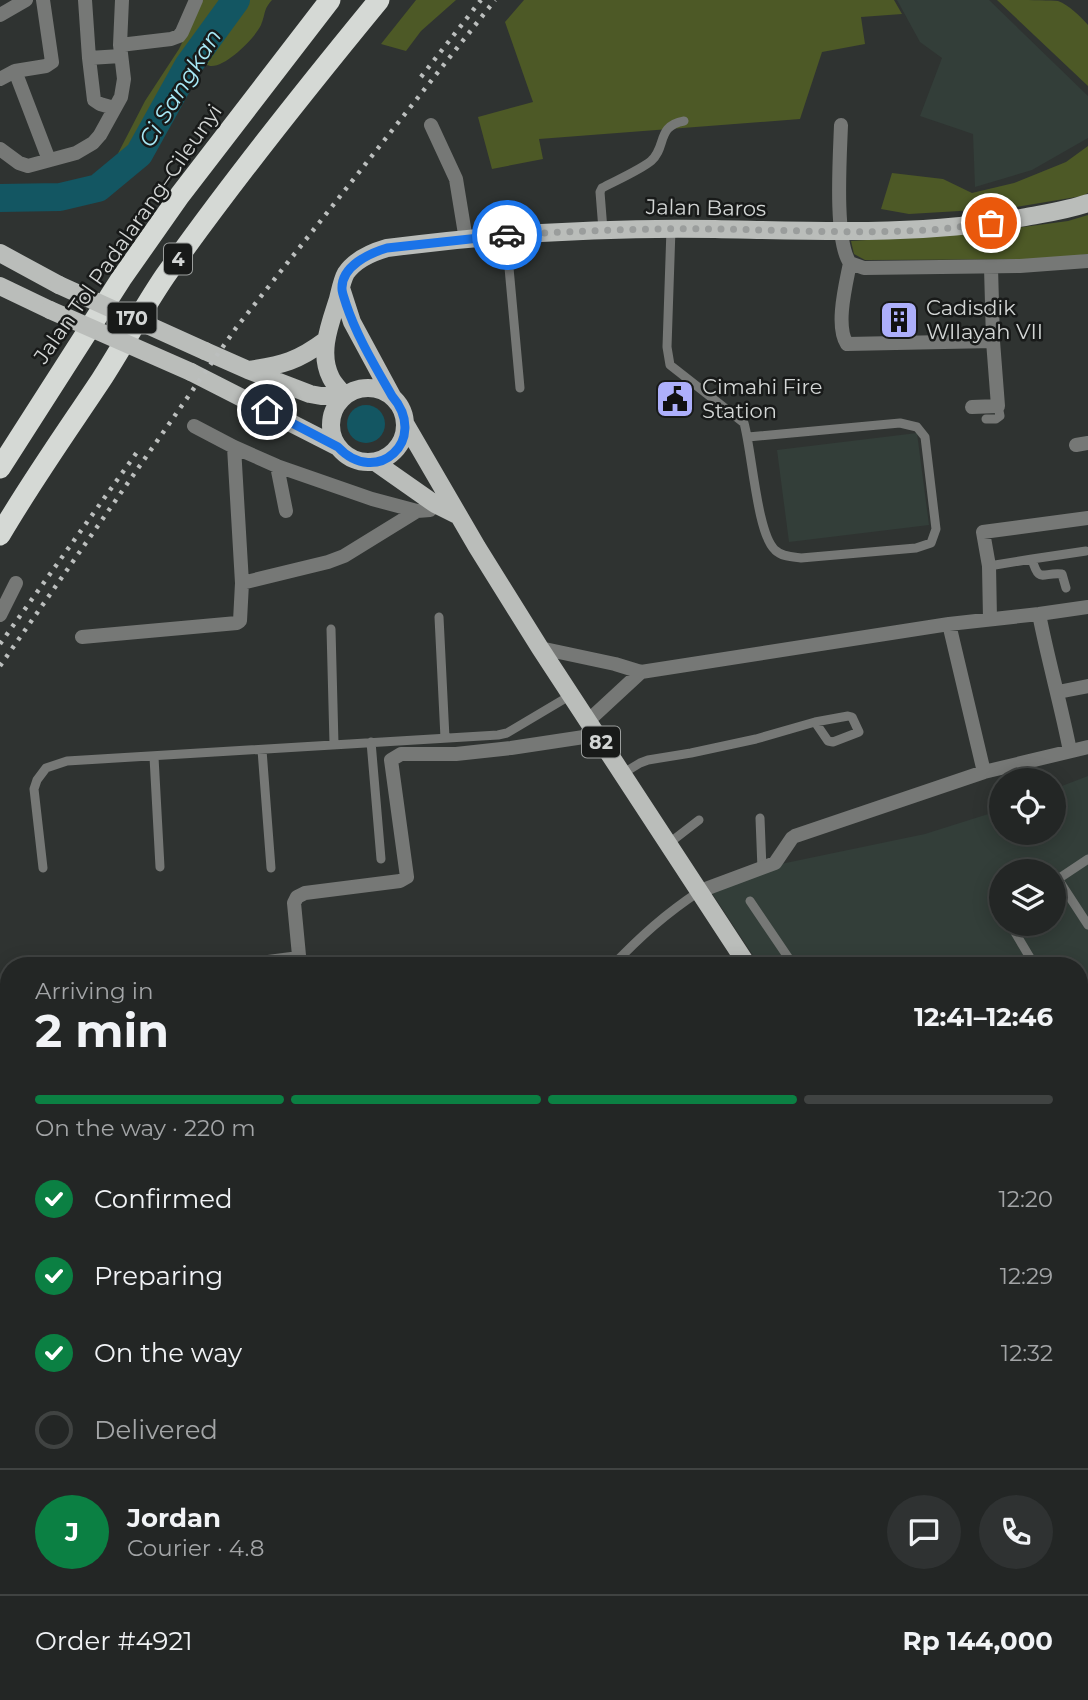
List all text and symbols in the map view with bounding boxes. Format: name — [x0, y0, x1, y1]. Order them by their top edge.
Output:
water label: Ci Sangkan — [133, 24, 227, 152]
street label: Jalan Tol Padalarang–Cileunyi — [28, 99, 227, 369]
pin — [961, 193, 1021, 253]
street label: Jalan Baros — [645, 194, 766, 221]
courier — [472, 200, 542, 270]
icon: bag — [972, 204, 1010, 242]
icon: car — [488, 216, 526, 254]
road number: 4 — [164, 244, 192, 274]
place label: Cadisdik WIlayah VII — [926, 295, 1043, 344]
building icon: Cadisdik WIlayah VII — [878, 299, 920, 341]
road number: 170 — [108, 302, 156, 334]
place label: Cimahi Fire Station — [702, 374, 822, 423]
public building icon: Cimahi Fire Station — [654, 378, 696, 420]
pin — [237, 380, 297, 440]
icon: home — [248, 391, 286, 429]
road number: 82 — [582, 726, 620, 758]
map controls — [989, 768, 1066, 936]
button: locate — [989, 768, 1066, 845]
button: layers — [989, 859, 1066, 936]
text: Arriving in — [35, 977, 154, 1005]
text: 12:41–12:46 — [914, 1001, 1053, 1033]
text: 2 min — [35, 1002, 169, 1059]
text: On the way · 220 m — [35, 1114, 256, 1142]
icon: check — [35, 1180, 73, 1218]
text: Confirmed — [94, 1183, 233, 1215]
text: 12:20 — [999, 1185, 1053, 1213]
icon: check — [35, 1257, 73, 1295]
text: Preparing — [94, 1260, 223, 1292]
text: 12:29 — [1000, 1262, 1053, 1290]
icon: check — [35, 1334, 73, 1372]
text: On the way — [94, 1337, 242, 1369]
text: 12:32 — [1001, 1339, 1053, 1367]
text: Delivered — [94, 1414, 218, 1446]
button: chat — [887, 1495, 961, 1569]
button: phone — [979, 1495, 1053, 1569]
text: Jordan — [127, 1502, 221, 1534]
text: J — [65, 1516, 79, 1548]
text: Courier · 4.8 — [127, 1534, 264, 1562]
text: Order #4921 — [35, 1625, 193, 1657]
text: Rp 144,000 — [903, 1625, 1053, 1657]

